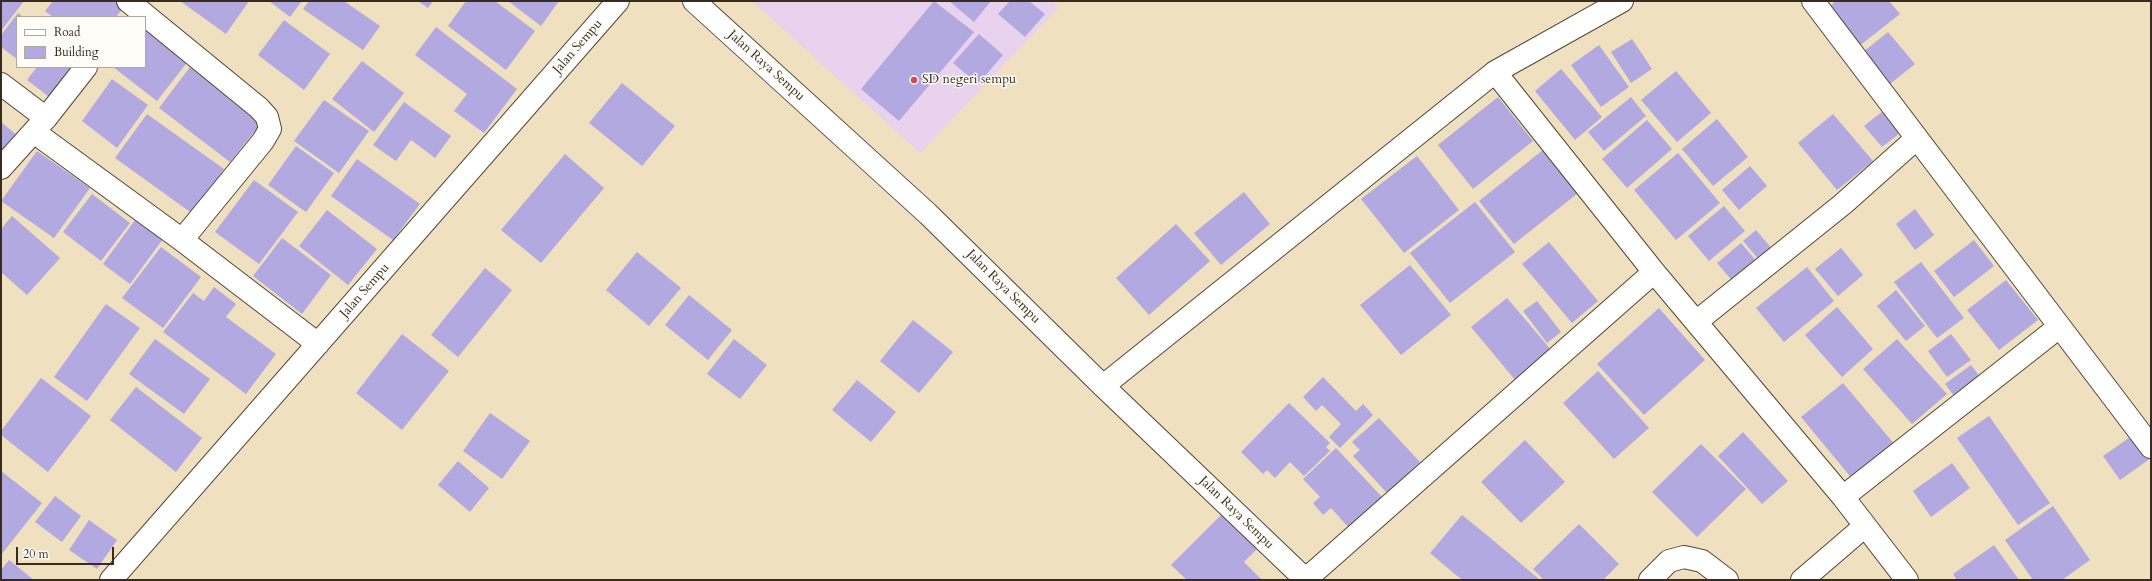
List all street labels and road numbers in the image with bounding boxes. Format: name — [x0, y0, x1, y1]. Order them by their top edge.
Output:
street label: Jalan Sempu — [550, 16, 606, 78]
street label: Jalan Raya Sempu — [724, 27, 808, 105]
street label: Jalan Raya Sempu — [963, 247, 1043, 327]
street label: Jalan Sempu — [337, 260, 393, 322]
street label: Jalan Raya Sempu — [1195, 473, 1277, 553]

